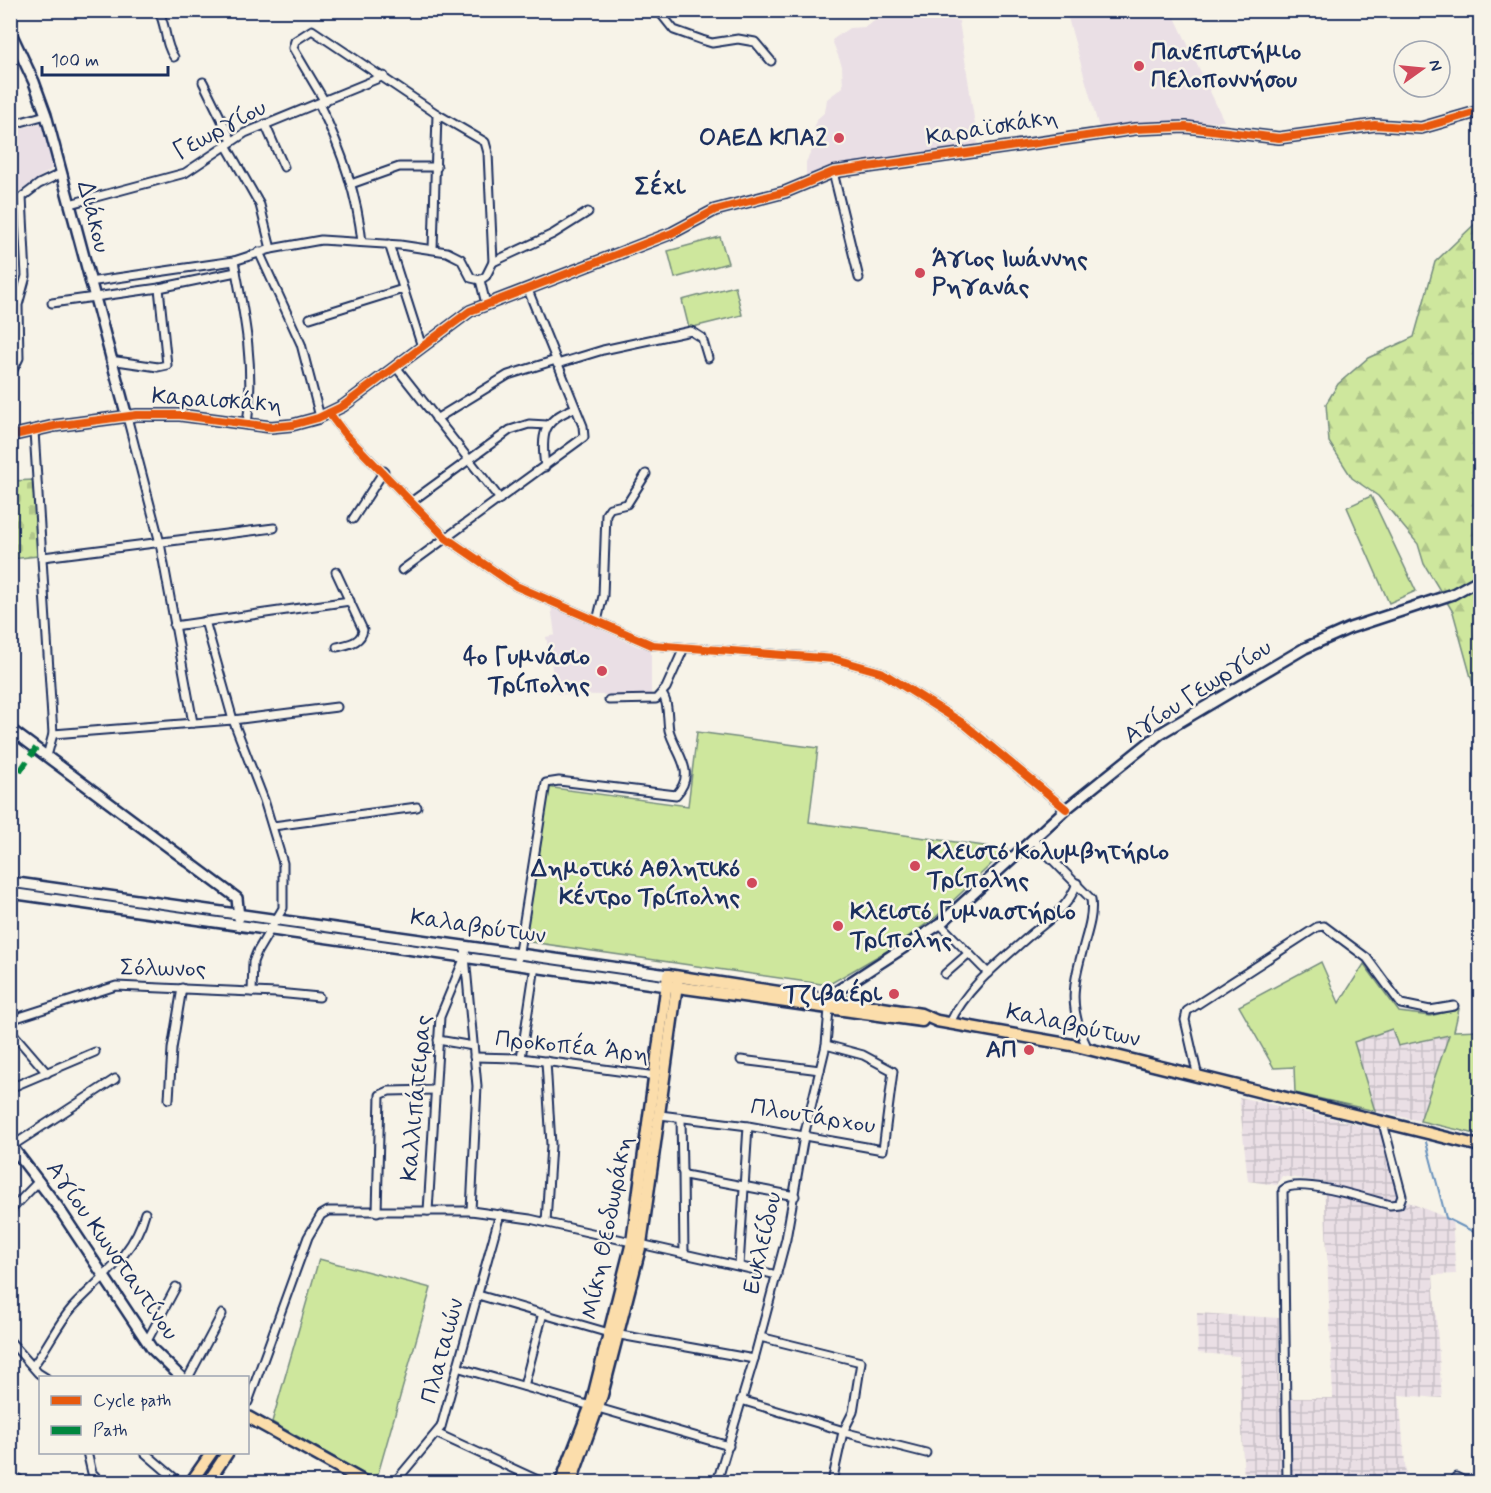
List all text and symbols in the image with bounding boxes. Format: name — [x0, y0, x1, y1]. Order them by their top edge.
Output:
place label: Πανεπιστήμιο Πελοποννήσου — [1151, 37, 1301, 96]
scale bar — [42, 39, 168, 77]
north arrow — [1392, 39, 1452, 99]
text: 100 m — [51, 49, 99, 73]
text: N — [1424, 58, 1447, 73]
marker: Πανεπιστήμιο Πελοποννήσου — [1132, 59, 1146, 73]
street label: Γεωργίου — [168, 92, 272, 167]
street label: Καραϊσκάκη — [924, 102, 1060, 154]
place label: ΟΑΕΔ ΚΠΑ2 — [699, 123, 827, 154]
marker: ΟΑΕΔ ΚΠΑ2 — [832, 131, 846, 145]
district label: Σέχι — [635, 169, 686, 204]
street label: Διάκου — [69, 178, 117, 256]
place label: Άγιος Ιωάννης Ρηγανάς — [932, 244, 1088, 303]
marker: Άγιος Ιωάννης Ρηγανάς — [913, 266, 927, 280]
street label: Καραισκάκη — [151, 381, 283, 421]
street label: Αγίου Γεωργίου — [1118, 632, 1278, 751]
place label: 4ο Γυμνάσιο Τρίπολης — [463, 642, 590, 701]
marker: 4ο Γυμνάσιο Τρίπολης — [595, 664, 609, 678]
place label: Κλειστό Κολυμβητήριο Τρίπολης — [926, 837, 1169, 896]
place label: Δημοτικό Αθλητικό Κέντρο Τρίπολης — [530, 854, 740, 913]
marker: Κλειστό Κολυμβητήριο Τρίπολης — [908, 859, 922, 873]
marker: Δημοτικό Αθλητικό Κέντρο Τρίπολης — [745, 876, 759, 890]
place label: Κλειστό Γυμναστήριο Τρίπολης — [849, 897, 1076, 956]
street label: Καλαβρύτων — [408, 902, 548, 952]
marker: Κλειστό Γυμναστήριο Τρίπολης — [831, 919, 845, 933]
street label: Σόλωνος — [120, 953, 206, 985]
place label: Τζιβαέρι — [782, 978, 883, 1010]
marker: Τζιβαέρι — [887, 987, 901, 1001]
street label: Καλαβρύτων — [1003, 997, 1143, 1055]
street label: Καλλιπάτειρας — [394, 1013, 440, 1183]
street label: Προκοπέα Άρη — [493, 1023, 651, 1070]
place label: ΑΠ — [986, 1035, 1017, 1066]
marker: ΑΠ — [1022, 1043, 1036, 1057]
street label: Πλουτάρχου — [748, 1092, 878, 1142]
street label: Μίκη Θεοδωράκη — [575, 1134, 641, 1322]
street label: Αγίου Κωνσταντίνου — [38, 1155, 186, 1347]
street label: Ευκλείδου — [736, 1189, 790, 1297]
street label: Πλαταιών — [414, 1295, 472, 1407]
legend — [39, 1376, 249, 1454]
text: Cycle path — [93, 1389, 171, 1413]
text: Path — [93, 1419, 128, 1443]

